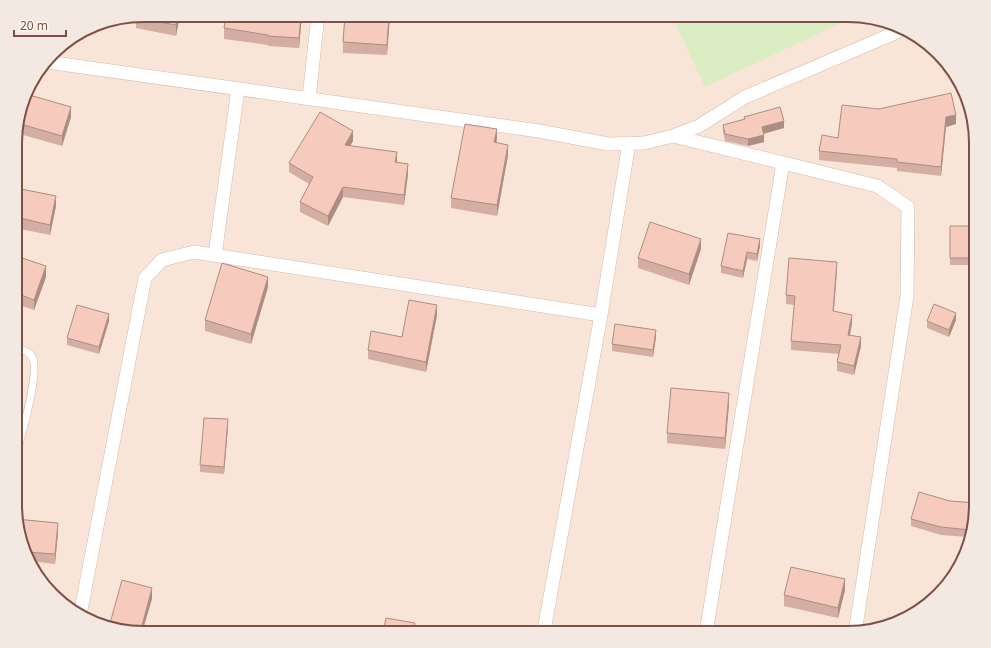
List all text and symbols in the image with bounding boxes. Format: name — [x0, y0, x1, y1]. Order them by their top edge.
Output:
scale bar — [14, 12, 66, 38]
text: 20 m — [20, 17, 48, 34]

